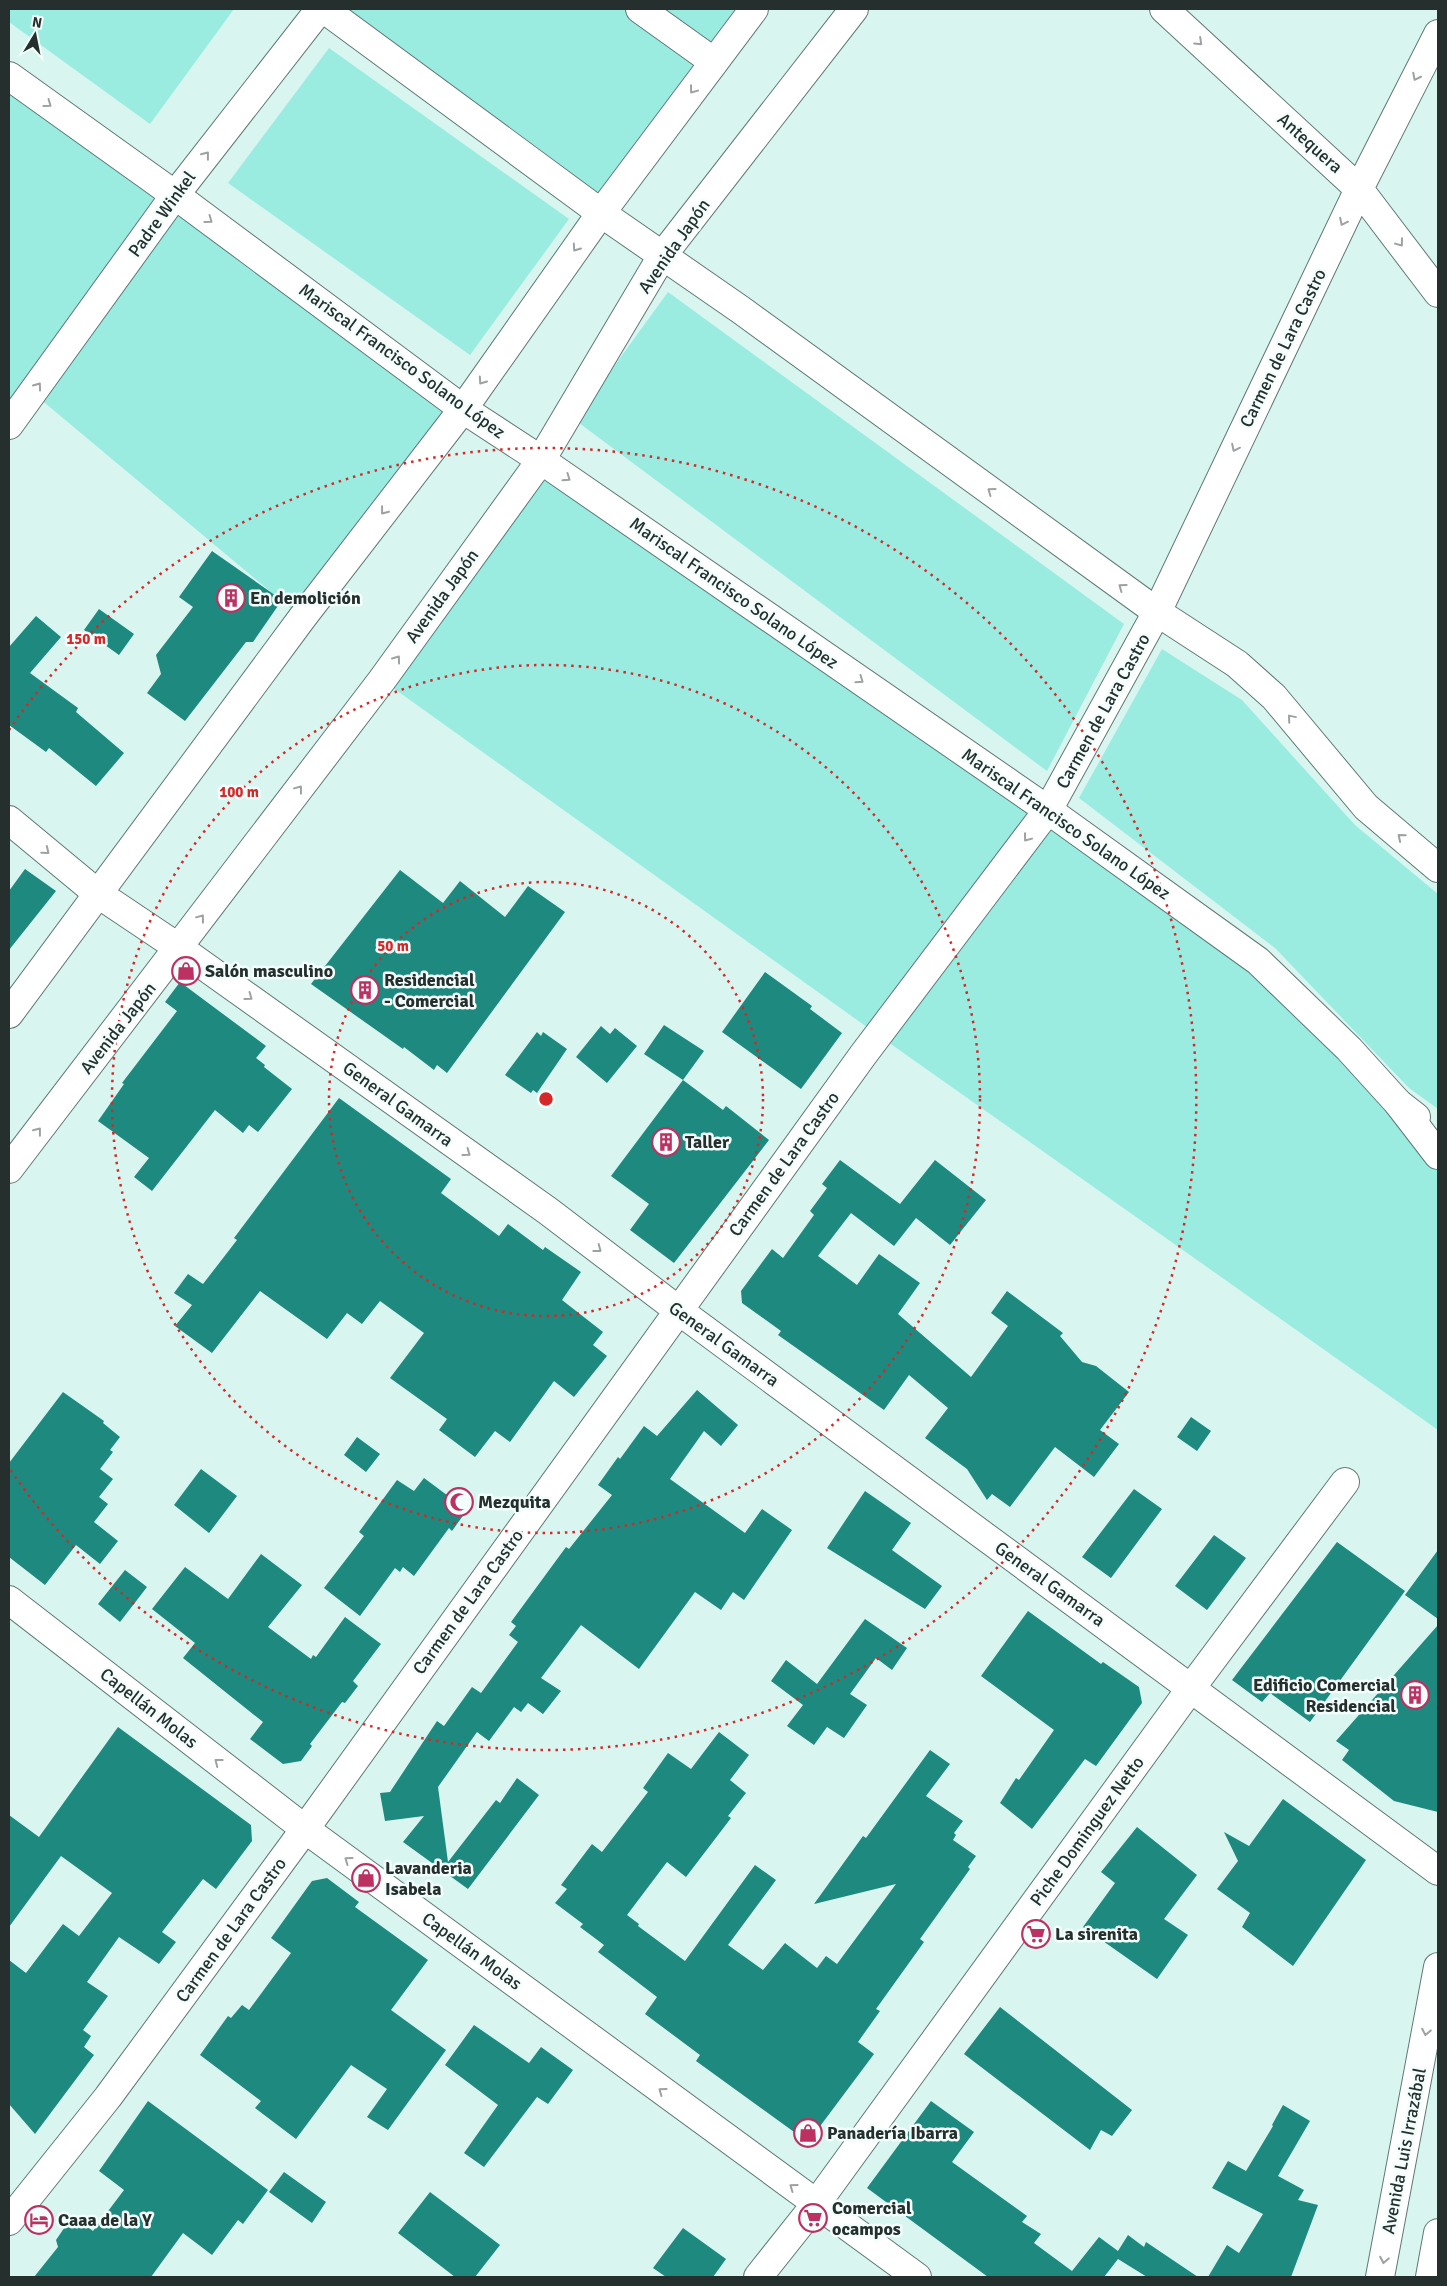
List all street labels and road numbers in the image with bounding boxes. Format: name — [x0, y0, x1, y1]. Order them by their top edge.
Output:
street label: Antequera — [1273, 108, 1347, 178]
street label: Padre Winkel — [124, 167, 200, 261]
street label: Avenida Japón — [633, 194, 715, 298]
street label: Carmen de Lara Castro — [1235, 265, 1331, 431]
street label: Mariscal Francisco Solano López — [295, 279, 509, 443]
street label: Mariscal Francisco Solano López — [625, 512, 843, 674]
street label: Avenida Japón — [401, 545, 483, 647]
street label: Carmen de Lara Castro — [1051, 630, 1155, 792]
street label: Mariscal Francisco Solano López — [957, 743, 1175, 905]
street label: Avenida Japón — [75, 978, 161, 1078]
street label: General Gamarra — [339, 1057, 457, 1151]
street label: Carmen de Lara Castro — [724, 1087, 844, 1241]
street label: General Gamarra — [665, 1297, 783, 1391]
street label: Carmen de Lara Castro — [408, 1525, 528, 1679]
street label: General Gamarra — [991, 1537, 1109, 1631]
street label: Capellán Molas — [96, 1663, 202, 1753]
street label: Piche Dominguez Netto — [1025, 1752, 1149, 1910]
street label: Carmen de Lara Castro — [171, 1853, 291, 2007]
street label: Capellán Molas — [418, 1907, 526, 1995]
street label: Avenida Luis Irrazábal — [1377, 2066, 1431, 2236]

